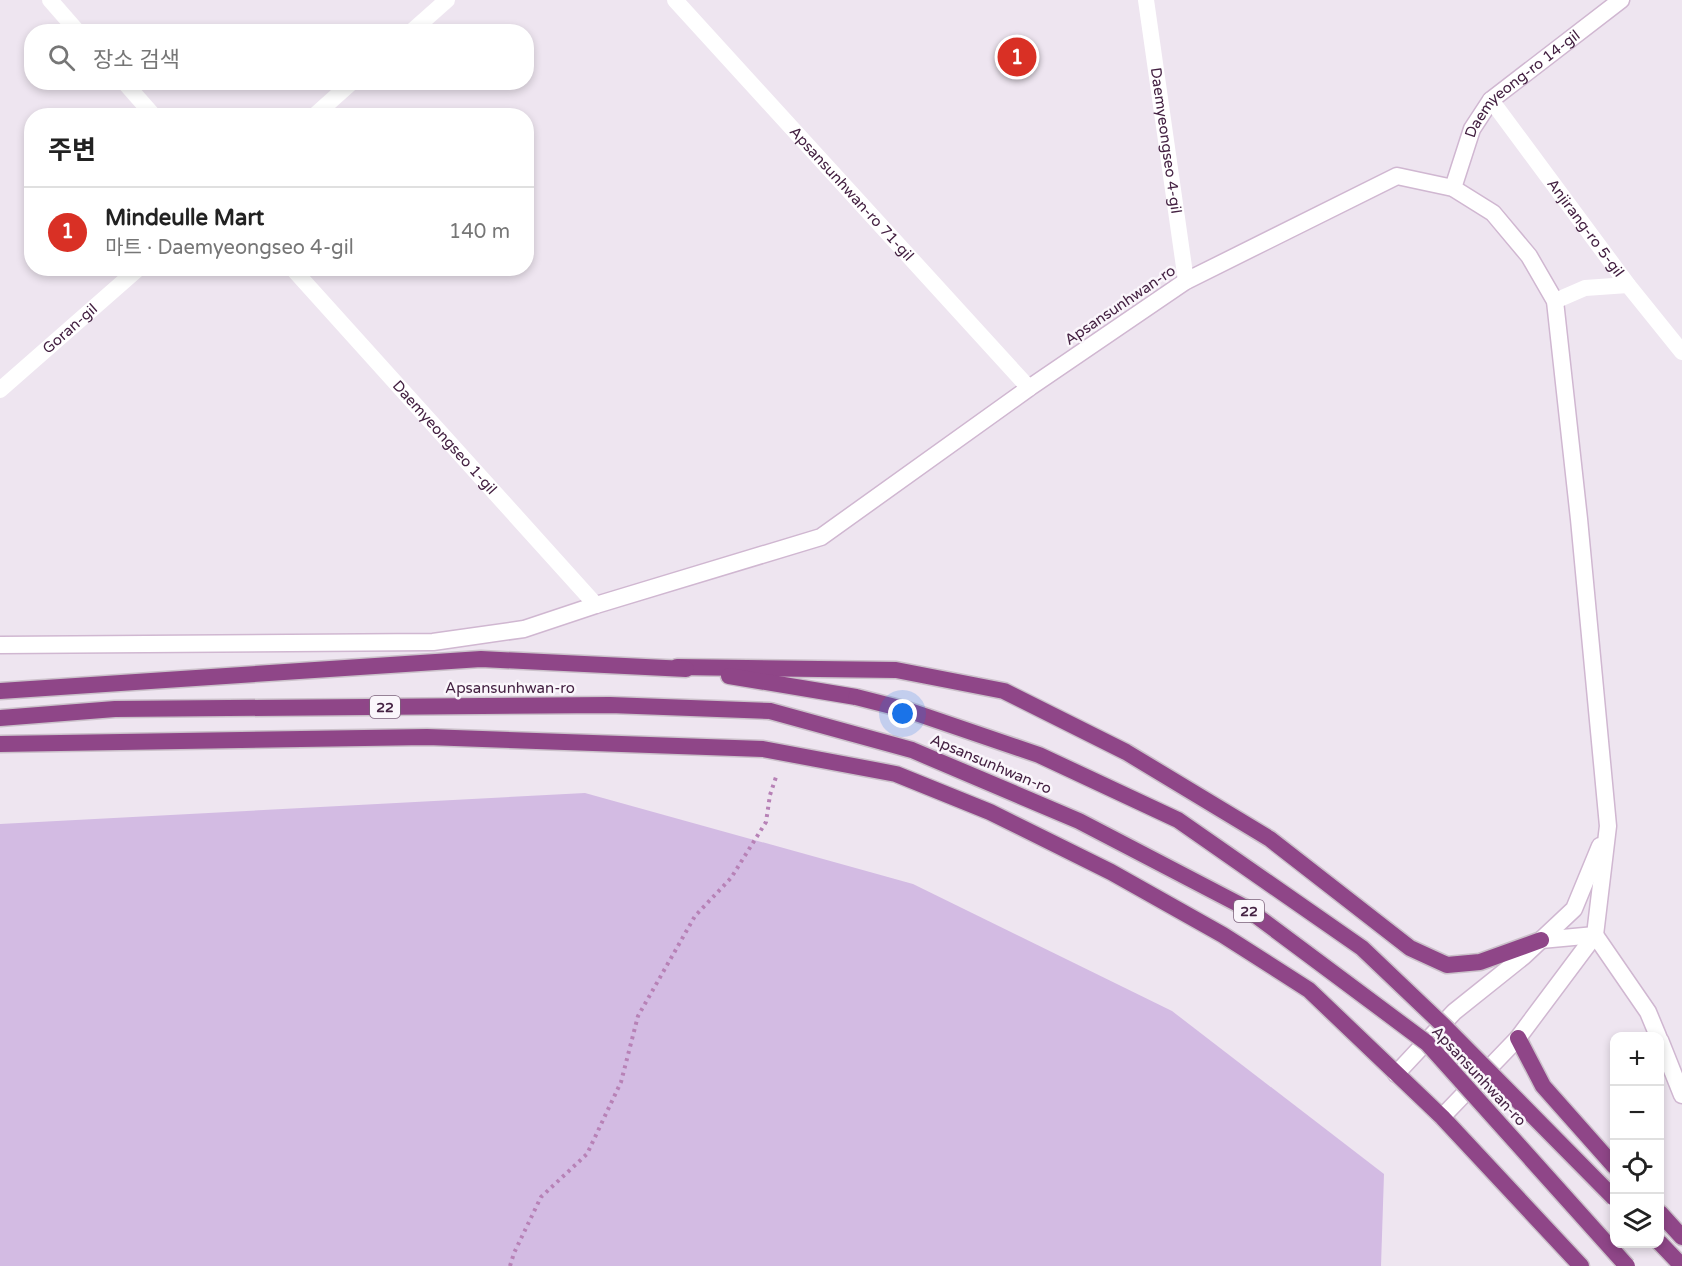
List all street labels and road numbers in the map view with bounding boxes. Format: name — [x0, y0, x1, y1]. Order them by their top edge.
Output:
street label: Daemyeong-ro 14-gil — [1461, 26, 1583, 140]
street label: Daemyeongseo 4-gil — [1147, 66, 1185, 215]
street label: Apsansunhwan-ro 71-gil — [786, 123, 918, 265]
street label: Anjirang-ro 5-gil — [1543, 175, 1628, 280]
street label: Apsansunhwan-ro — [1061, 261, 1179, 349]
street label: Goran-gil — [39, 300, 101, 357]
street label: Daemyeongseo 1-gil — [389, 377, 501, 498]
street label: Apsansunhwan-ro — [445, 679, 575, 697]
road number: 22 — [370, 696, 400, 718]
street label: Apsansunhwan-ro — [928, 730, 1054, 798]
road number: 22 — [1234, 900, 1264, 922]
street label: Apsansunhwan-ro — [1428, 1022, 1530, 1130]

